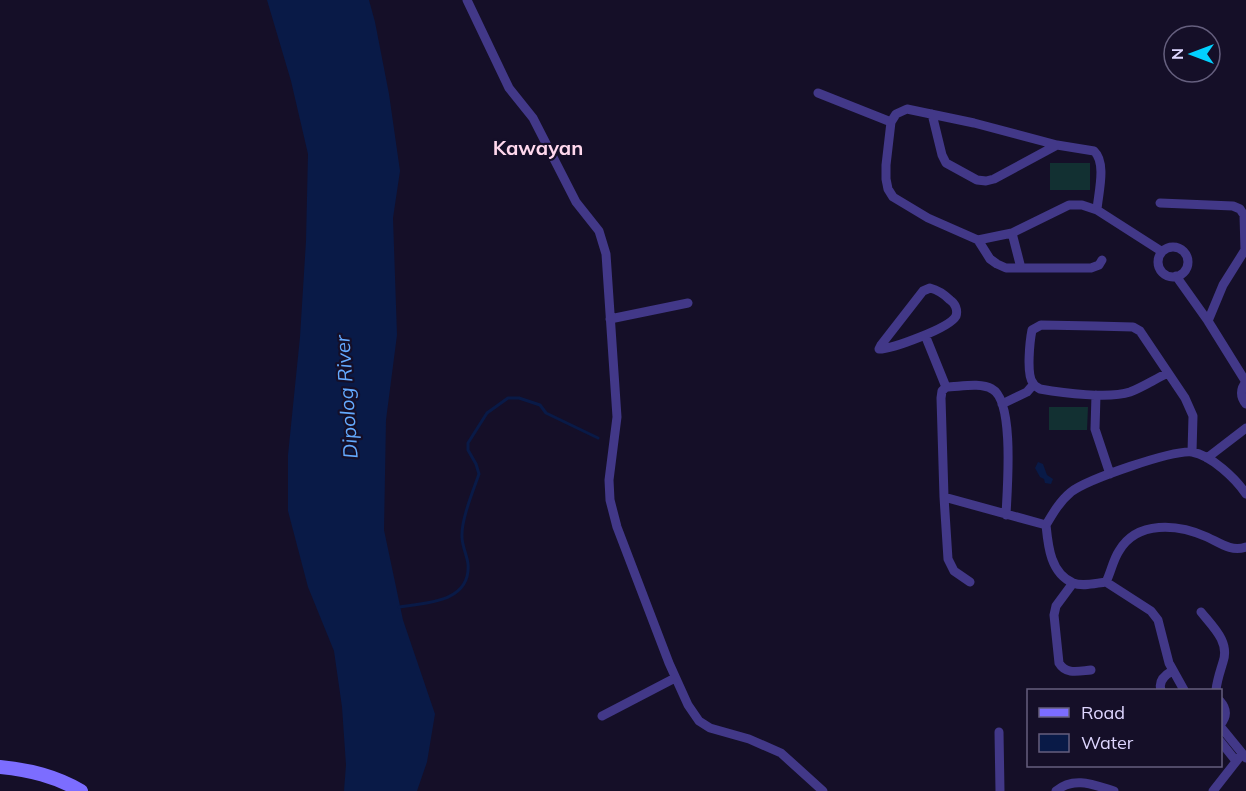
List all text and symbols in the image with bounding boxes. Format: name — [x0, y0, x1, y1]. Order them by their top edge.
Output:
north arrow — [1162, 24, 1222, 84]
text: N — [1167, 48, 1187, 60]
district label: Kawayan — [493, 135, 583, 160]
water label: Dipolog River — [329, 334, 363, 460]
legend — [1027, 689, 1222, 767]
text: Road — [1081, 701, 1125, 724]
text: Water — [1081, 731, 1134, 754]

